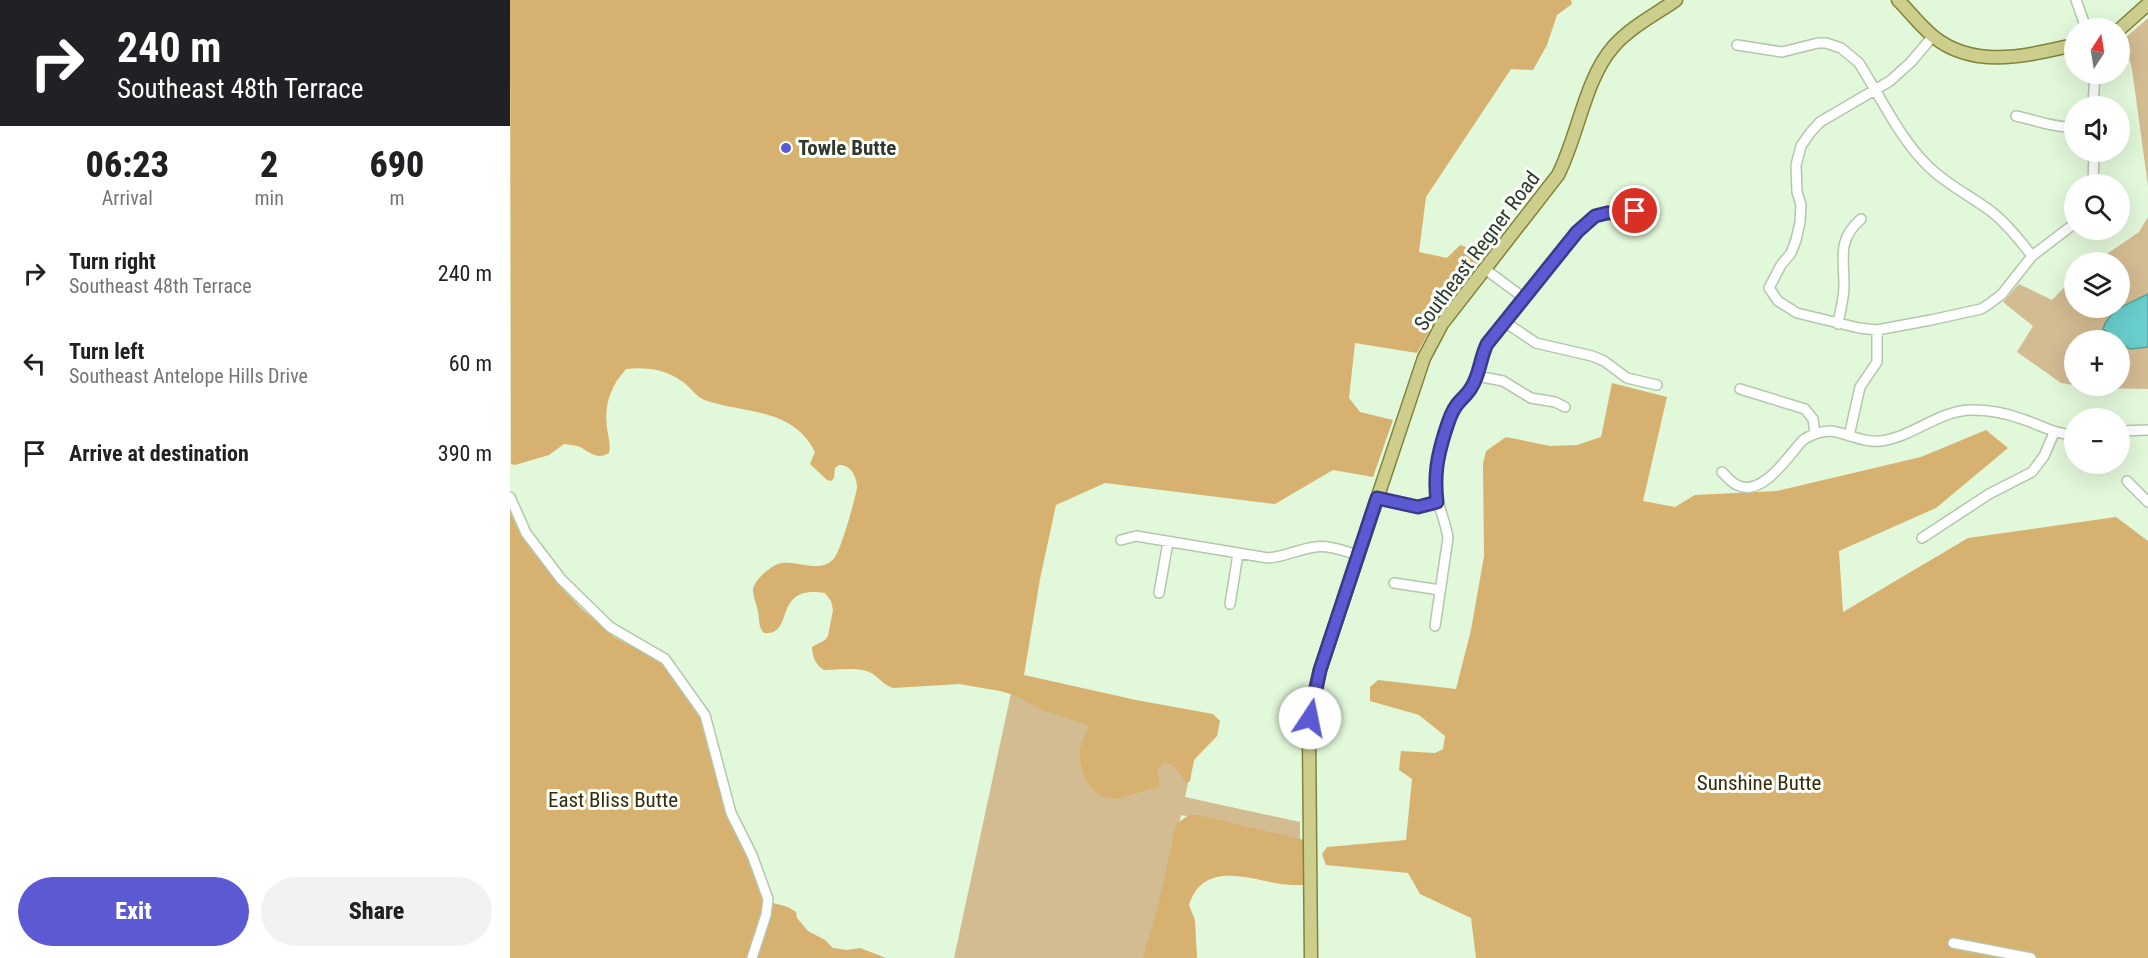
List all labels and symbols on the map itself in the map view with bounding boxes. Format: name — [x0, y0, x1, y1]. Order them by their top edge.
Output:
north arrow — [2064, 18, 2130, 84]
place label: Towle Butte — [798, 136, 896, 160]
marker: Towle Butte — [779, 141, 793, 155]
street label: Southeast Regner Road — [1409, 167, 1545, 335]
pin — [1609, 185, 1660, 236]
position arrow — [1278, 686, 1342, 750]
park label: Sunshine Butte — [1697, 771, 1821, 795]
park label: East Bliss Butte — [548, 788, 678, 812]

